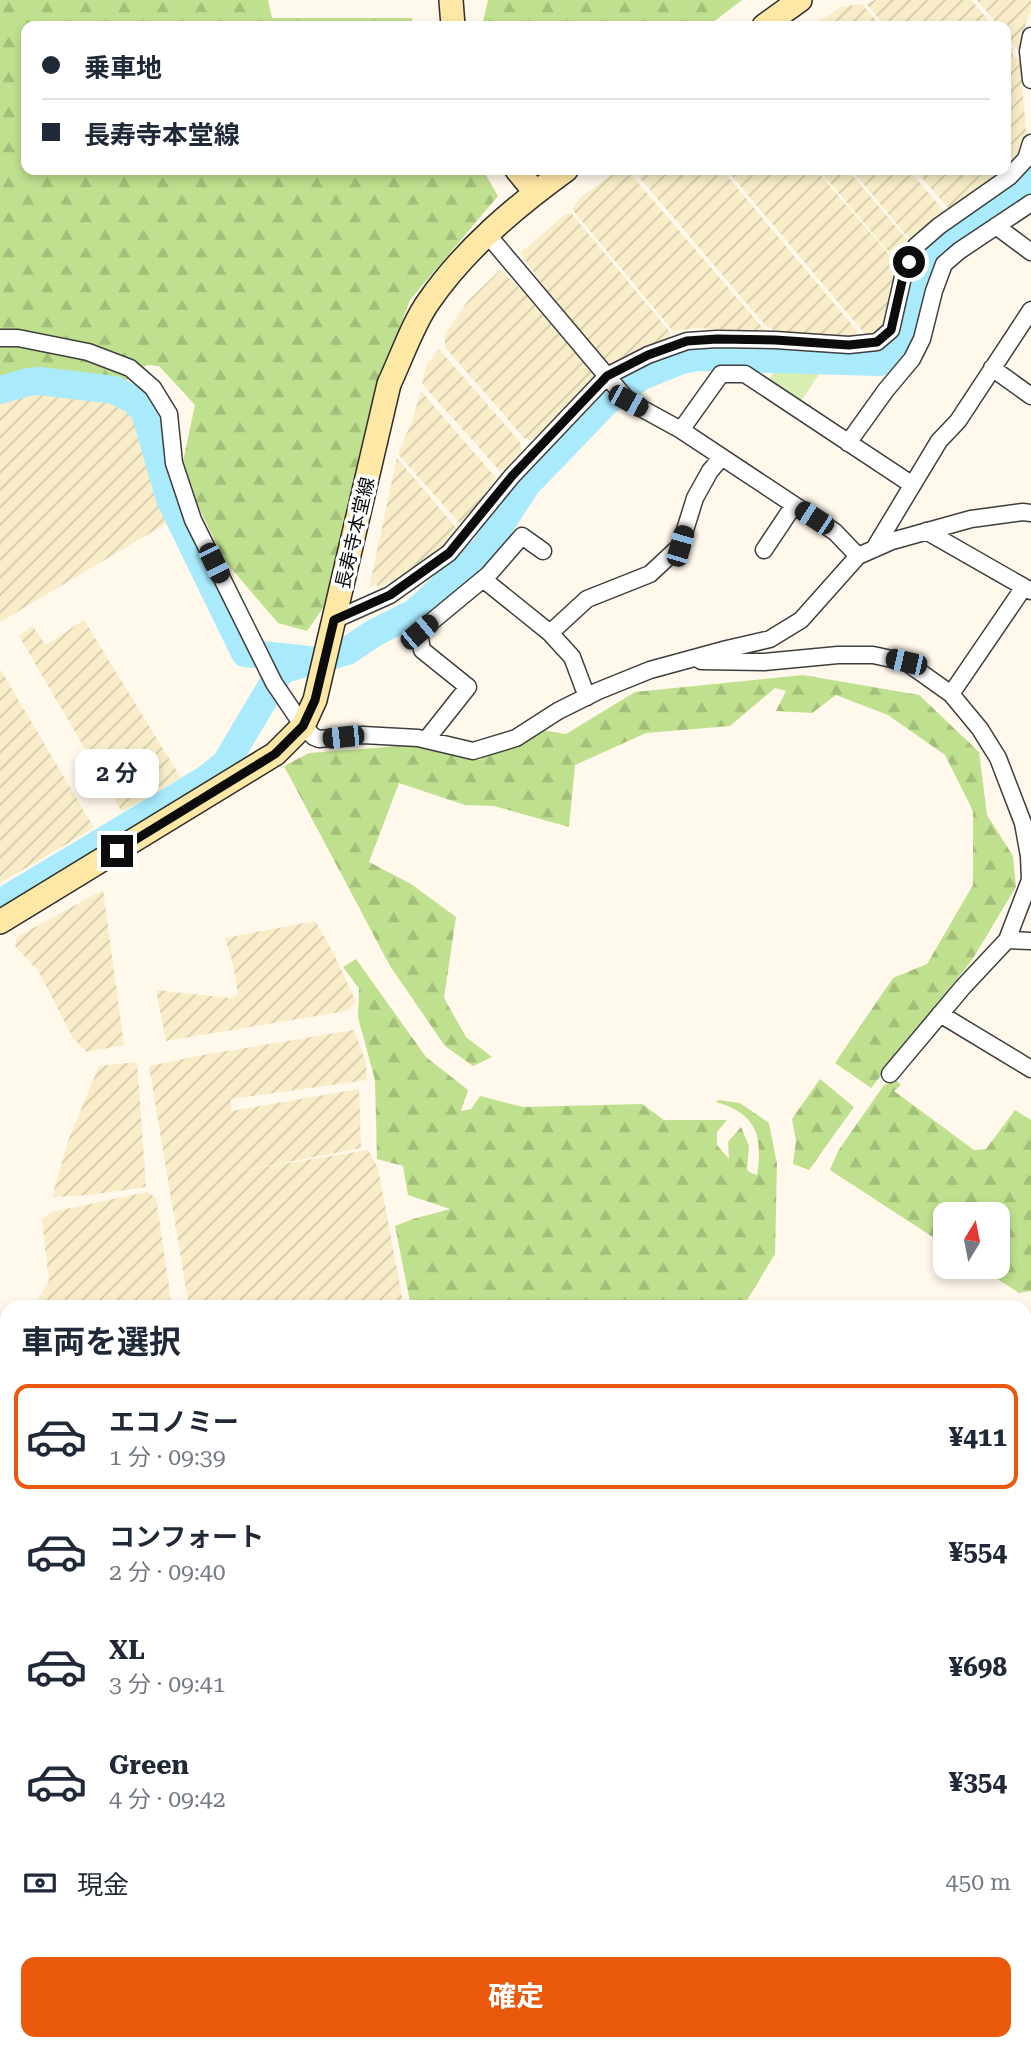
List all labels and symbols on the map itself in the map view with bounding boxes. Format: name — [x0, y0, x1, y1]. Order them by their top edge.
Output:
route start — [893, 246, 925, 278]
car — [605, 382, 652, 420]
street label: 長寿寺本堂線 — [331, 475, 379, 591]
car — [791, 498, 838, 538]
car — [665, 523, 696, 569]
car — [196, 540, 233, 586]
car — [397, 610, 442, 654]
car — [884, 647, 929, 677]
car — [322, 724, 365, 750]
callout: 2 分 — [75, 750, 159, 798]
route end — [101, 835, 133, 867]
north arrow — [933, 1202, 1010, 1279]

